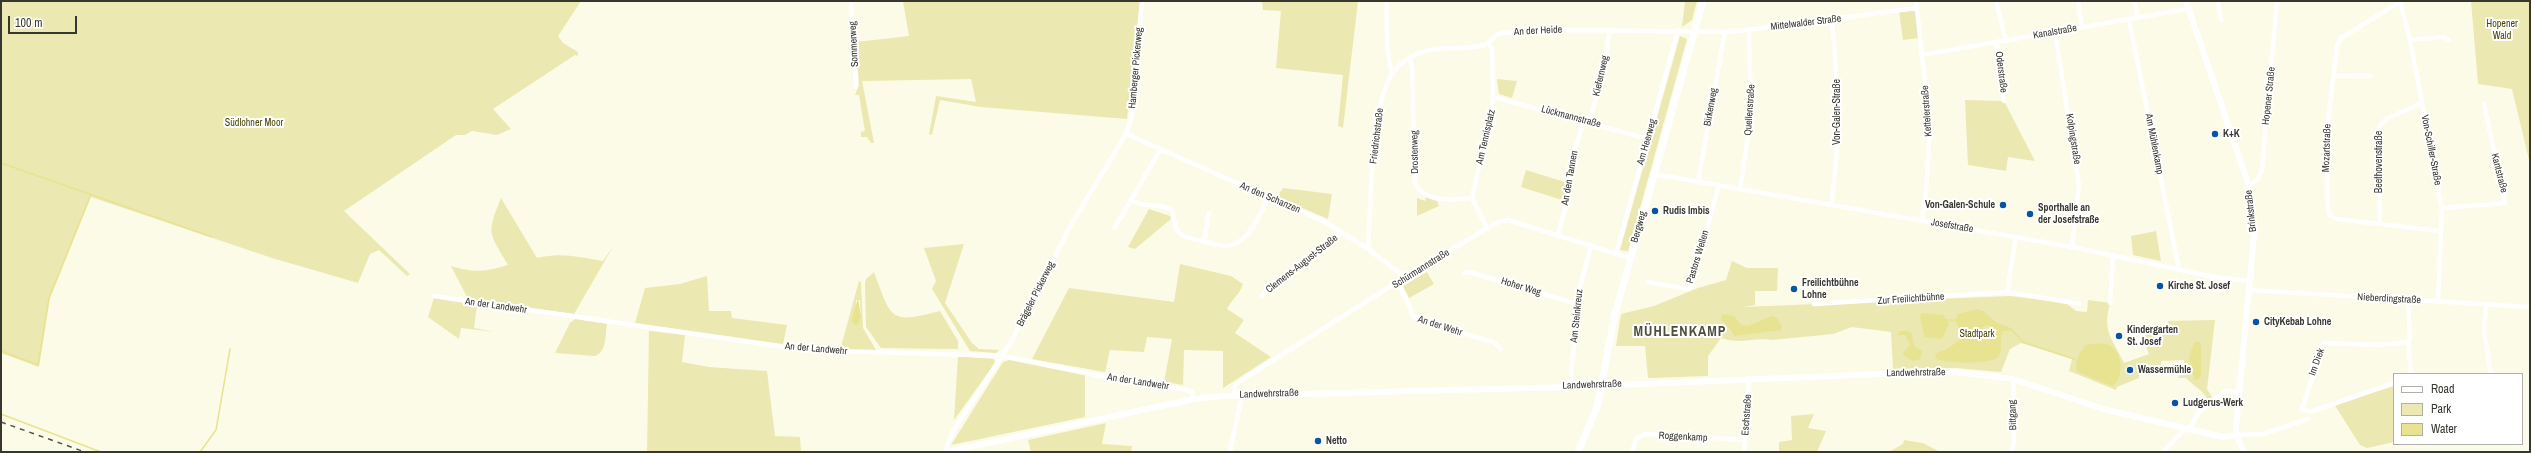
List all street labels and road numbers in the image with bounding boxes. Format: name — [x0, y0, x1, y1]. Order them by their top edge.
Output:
street label: Mittelwalder Straße — [1770, 13, 1842, 33]
street label: Sommerweg — [847, 21, 861, 67]
street label: Kanalstraße — [2032, 22, 2078, 42]
street label: An der Heide — [1514, 24, 1562, 38]
street label: Hamberger Pickerweg — [1126, 27, 1146, 109]
street label: Oderstraße — [1993, 51, 2009, 93]
street label: Kiefernweg — [1590, 54, 1612, 98]
street label: Hopener Straße — [2260, 66, 2278, 126]
street label: Von-Galen-Straße — [1831, 79, 1843, 145]
street label: Quellenstraße — [1742, 84, 1758, 136]
street label: Kettelerstraße — [1919, 85, 1935, 137]
street label: Birkenweg — [1702, 87, 1720, 127]
street label: Lückmannstraße — [1540, 103, 1602, 131]
street label: Friedrichstraße — [1368, 107, 1386, 165]
street label: Am Tennisplatz — [1474, 108, 1498, 166]
street label: Kolpingstraße — [2063, 113, 2083, 165]
street label: Am Mühlenkamp — [2142, 113, 2166, 175]
street label: Von-Schiller-Straße — [2418, 114, 2444, 186]
street label: Am Heerweg — [1635, 118, 1659, 166]
street label: Mozartstraße — [2320, 124, 2334, 172]
street label: Drostenweg — [1409, 130, 1421, 174]
street label: Beethovenstraße — [2373, 131, 2385, 193]
street label: An den Tannen — [1559, 150, 1581, 206]
street label: Kantstraße — [2488, 152, 2510, 194]
street label: An den Schanzen — [1238, 180, 1302, 216]
street label: Brinkstraße — [2243, 189, 2259, 233]
street label: Bergweg — [1629, 210, 1649, 244]
street label: Josefstraße — [1930, 216, 1974, 236]
street label: Pastors Wellen — [1684, 229, 1712, 285]
street label: Clemens-August-Straße — [1264, 232, 1340, 296]
street label: Schürmannstraße — [1390, 247, 1452, 291]
street label: Brägeler Pickerweg — [1014, 259, 1058, 329]
street label: Hoher Weg — [1499, 275, 1543, 299]
street label: Am Steinkreuz — [1568, 289, 1586, 343]
street label: Zur Freilichtbühne — [1877, 291, 1945, 307]
street label: Nieberdingstraße — [2357, 291, 2421, 307]
street label: An der Landwehr — [464, 296, 528, 316]
street label: An der Wehr — [1416, 313, 1464, 339]
street label: An der Landwehr — [784, 340, 848, 358]
street label: Im Diek — [2307, 347, 2327, 377]
street label: Landwehrstraße — [1886, 366, 1946, 380]
street label: An der Landwehr — [1106, 371, 1170, 393]
street label: Landwehrstraße — [1562, 378, 1622, 392]
street label: Landwehrstraße — [1239, 387, 1299, 401]
street label: Eschstraße — [1740, 394, 1754, 436]
street label: Bittgang — [2006, 400, 2020, 430]
street label: Roggenkamp — [1658, 430, 1708, 444]

